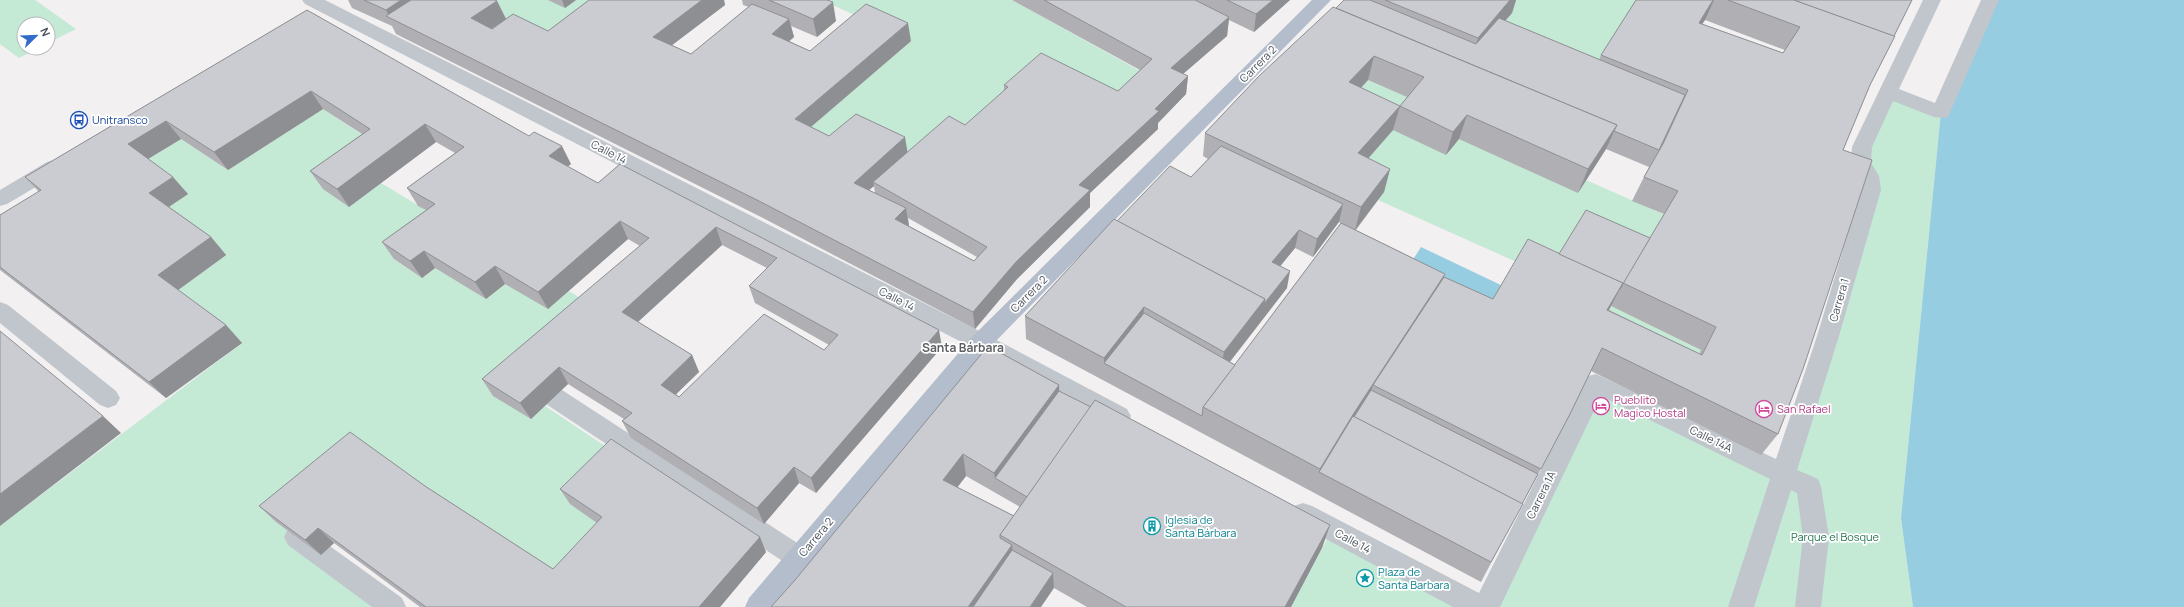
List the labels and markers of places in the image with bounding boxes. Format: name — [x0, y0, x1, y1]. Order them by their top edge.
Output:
bus stop icon: Unitransco — [69, 110, 89, 130]
place label: Unitransco — [92, 112, 148, 127]
place label: Pueblito Magico Hostal — [1614, 392, 1686, 420]
hotel icon: Pueblito Magico Hostal — [1591, 396, 1611, 416]
hotel icon: San Rafael — [1754, 399, 1774, 419]
place label: San Rafael — [1777, 401, 1831, 416]
place label: Iglesia de Santa Bárbara — [1165, 512, 1236, 540]
building icon: Iglesia de Santa Bárbara — [1142, 516, 1162, 536]
place label: Plaza de Santa Barbara — [1378, 564, 1449, 592]
place icon: Plaza de Santa Barbara — [1355, 568, 1375, 588]

